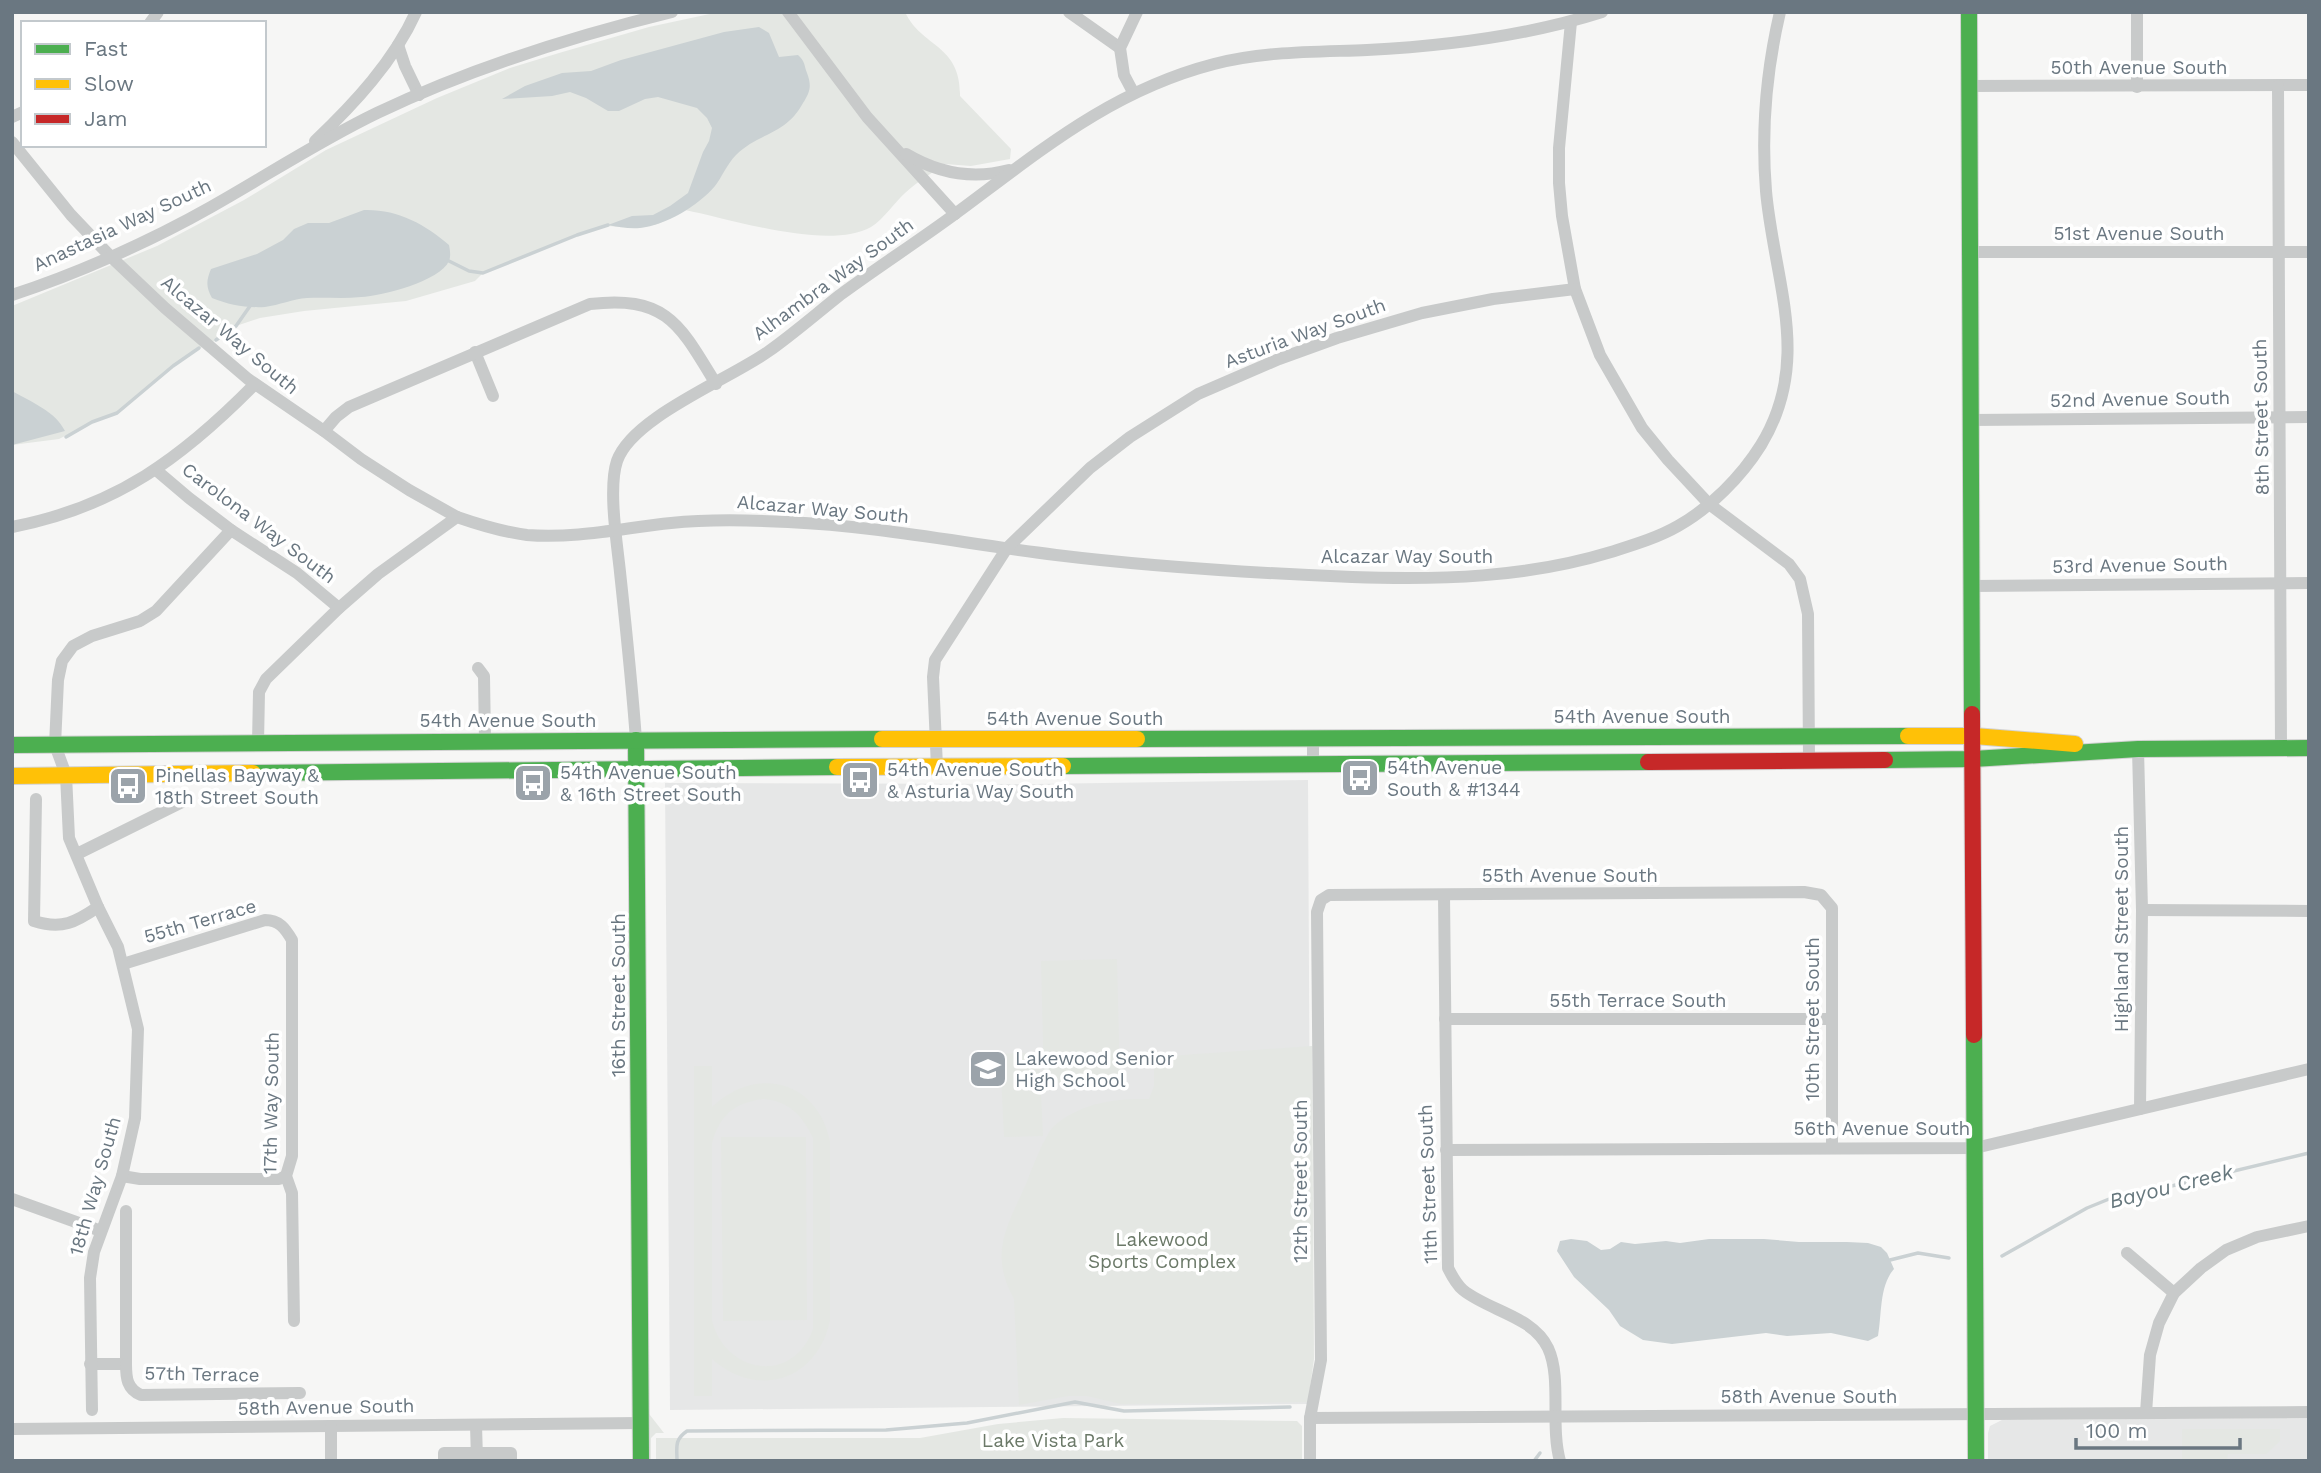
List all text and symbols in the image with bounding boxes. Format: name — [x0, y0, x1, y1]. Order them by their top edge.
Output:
legend — [21, 21, 266, 147]
text: Fast — [84, 36, 128, 61]
street label: 50th Avenue South — [2050, 56, 2228, 79]
text: Slow — [84, 71, 134, 96]
text: Jam — [84, 106, 127, 131]
street label: Anastasia Way South — [29, 174, 215, 276]
street label: Alhambra Way South — [748, 213, 918, 345]
street label: 51st Avenue South — [2054, 222, 2224, 245]
street label: Alcazar Way South — [157, 271, 303, 399]
street label: Asturia Way South — [1221, 293, 1389, 373]
street label: 8th Street South — [2248, 339, 2274, 495]
street label: 52nd Avenue South — [2050, 386, 2230, 412]
street label: Carolona Way South — [178, 458, 340, 588]
street label: Alcazar Way South — [736, 490, 910, 528]
street label: Alcazar Way South — [1321, 545, 1493, 568]
street label: 53rd Avenue South — [2052, 552, 2228, 578]
street label: 54th Avenue South — [1554, 705, 1730, 728]
street label: 54th Avenue South — [987, 707, 1163, 730]
street label: 54th Avenue South — [420, 709, 596, 732]
place label: 54th Avenue South & #1344 — [1387, 756, 1521, 801]
bus stop icon: 54th Avenue South & #1344 — [1339, 757, 1381, 799]
place label: 54th Avenue South & Asturia Way South — [887, 758, 1074, 803]
bus stop icon: 54th Avenue South & Asturia Way South — [839, 759, 881, 801]
place label: 54th Avenue South & 16th Street South — [560, 761, 742, 806]
bus stop icon: 54th Avenue South & 16th Street South — [512, 762, 554, 804]
place label: Pinellas Bayway & 18th Street South — [155, 764, 319, 809]
bus stop icon: Pinellas Bayway & 18th Street South — [107, 765, 149, 807]
street label: Highland Street South — [2110, 826, 2133, 1032]
street label: 55th Avenue South — [1482, 864, 1658, 887]
street label: 55th Terrace — [141, 894, 259, 948]
street label: 16th Street South — [607, 913, 630, 1077]
street label: 10th Street South — [1801, 937, 1824, 1101]
street label: 55th Terrace South — [1549, 989, 1727, 1012]
street label: 17th Way South — [258, 1032, 284, 1174]
place label: Lakewood Senior High School — [1015, 1047, 1174, 1092]
school or university icon: Lakewood Senior High School — [967, 1048, 1009, 1090]
street label: 12th Street South — [1289, 1099, 1312, 1263]
street label: 11th Street South — [1414, 1104, 1442, 1264]
street label: 18th Way South — [64, 1114, 126, 1258]
street label: 56th Avenue South — [1794, 1117, 1970, 1140]
water label: Bayou Creek — [2106, 1158, 2236, 1213]
park label: Lakewood Sports Complex — [1088, 1228, 1236, 1273]
street label: 57th Terrace — [144, 1361, 260, 1387]
street label: 58th Avenue South — [1721, 1385, 1897, 1408]
street label: 58th Avenue South — [237, 1394, 415, 1420]
scale bar — [2076, 1406, 2240, 1450]
text: 100 m — [2086, 1418, 2148, 1443]
park label: Lake Vista Park — [982, 1429, 1124, 1452]

